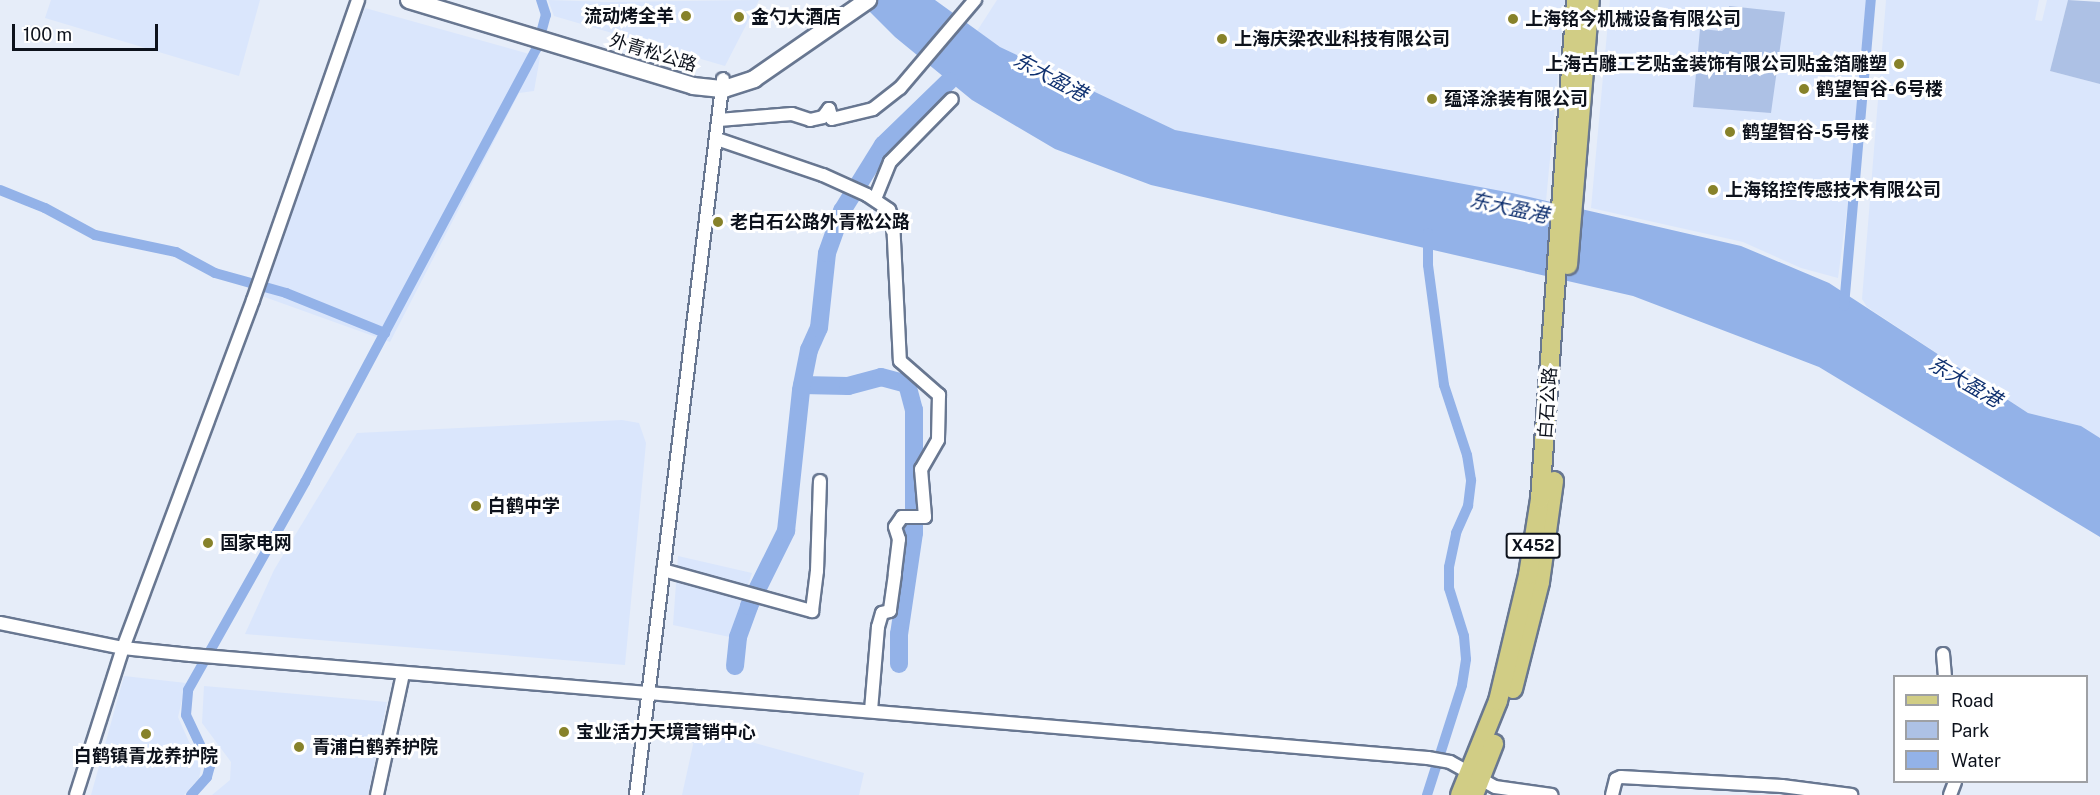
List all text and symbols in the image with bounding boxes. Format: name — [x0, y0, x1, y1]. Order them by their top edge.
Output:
place label: 流动烤全羊 — [584, 5, 674, 27]
place label: 金勺大酒店 — [751, 6, 841, 28]
place label: 上海铭今机械设备有限公司 — [1525, 8, 1741, 30]
marker: 流动烤全羊 — [679, 9, 693, 23]
marker: 金勺大酒店 — [732, 10, 746, 24]
scale bar — [15, 12, 160, 50]
marker: 上海铭今机械设备有限公司 — [1506, 12, 1520, 26]
text: 100 m — [23, 24, 72, 45]
place label: 上海庆梁农业科技有限公司 — [1234, 28, 1450, 50]
street label: 外青松公路 — [607, 30, 699, 76]
marker: 上海庆梁农业科技有限公司 — [1215, 32, 1229, 46]
water label: 东大盈港 — [1009, 48, 1091, 106]
place label: 上海古雕工艺贴金装饰有限公司贴金箔雕塑 — [1545, 53, 1887, 75]
marker: 上海古雕工艺贴金装饰有限公司贴金箔雕塑 — [1892, 57, 1906, 71]
place label: 鹤望智谷-6号楼 — [1816, 78, 1943, 100]
marker: 鹤望智谷-6号楼 — [1797, 82, 1811, 96]
place label: 蕴泽涂装有限公司 — [1444, 88, 1588, 110]
marker: 蕴泽涂装有限公司 — [1425, 92, 1439, 106]
place label: 鹤望智谷-5号楼 — [1742, 121, 1869, 143]
marker: 鹤望智谷-5号楼 — [1723, 125, 1737, 139]
place label: 上海铭控传感技术有限公司 — [1725, 179, 1941, 201]
marker: 上海铭控传感技术有限公司 — [1706, 183, 1720, 197]
water label: 东大盈港 — [1467, 188, 1551, 228]
place label: 老白石公路外青松公路 — [730, 211, 910, 233]
marker: 老白石公路外青松公路 — [711, 215, 725, 229]
water label: 东大盈港 — [1924, 352, 2006, 412]
street label: 白石公路 — [1535, 366, 1561, 440]
place label: 白鹤中学 — [488, 495, 560, 517]
marker: 白鹤中学 — [469, 499, 483, 513]
place label: 国家电网 — [220, 532, 292, 554]
road number: X452 — [1504, 533, 1562, 559]
marker: 国家电网 — [201, 536, 215, 550]
legend — [1893, 675, 2088, 783]
text: Road — [1951, 690, 1994, 711]
text: Park — [1951, 720, 1989, 741]
place label: 宝业活力天境营销中心 — [576, 721, 756, 743]
marker: 白鹤镇青龙养护院 — [137, 725, 155, 743]
marker: 宝业活力天境营销中心 — [557, 725, 571, 739]
place label: 青浦白鹤养护院 — [312, 736, 438, 758]
marker: 青浦白鹤养护院 — [290, 738, 308, 756]
place label: 白鹤镇青龙养护院 — [74, 745, 218, 767]
text: Water — [1951, 750, 2001, 771]

